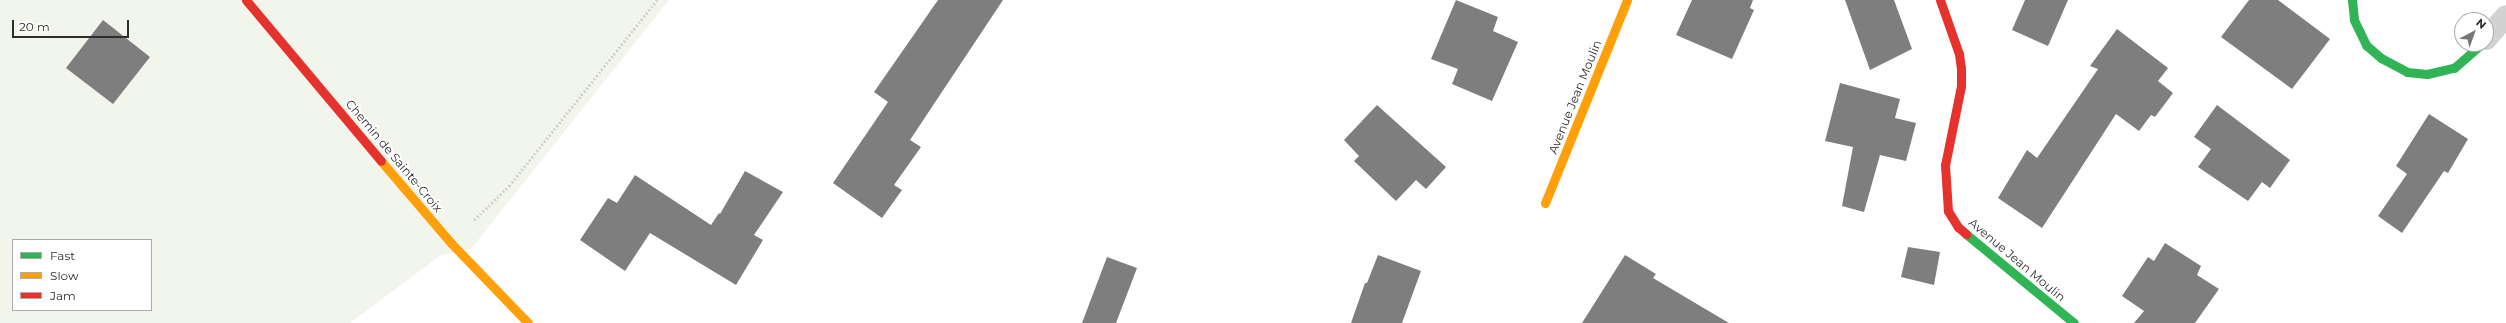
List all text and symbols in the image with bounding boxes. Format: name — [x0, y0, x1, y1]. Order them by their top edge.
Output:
scale bar — [14, 12, 131, 38]
north arrow — [2454, 12, 2494, 52]
text: N — [2473, 15, 2489, 32]
text: 20 m — [19, 19, 50, 34]
street label: Avenue Jean Moulin — [1546, 38, 1604, 156]
street label: Chemin de Sainte-Croix — [343, 97, 445, 215]
street label: Avenue Jean Moulin — [1966, 215, 2068, 305]
legend — [12, 239, 152, 311]
text: Fast — [50, 248, 75, 263]
text: Slow — [50, 268, 79, 283]
text: Jam — [50, 288, 76, 303]

